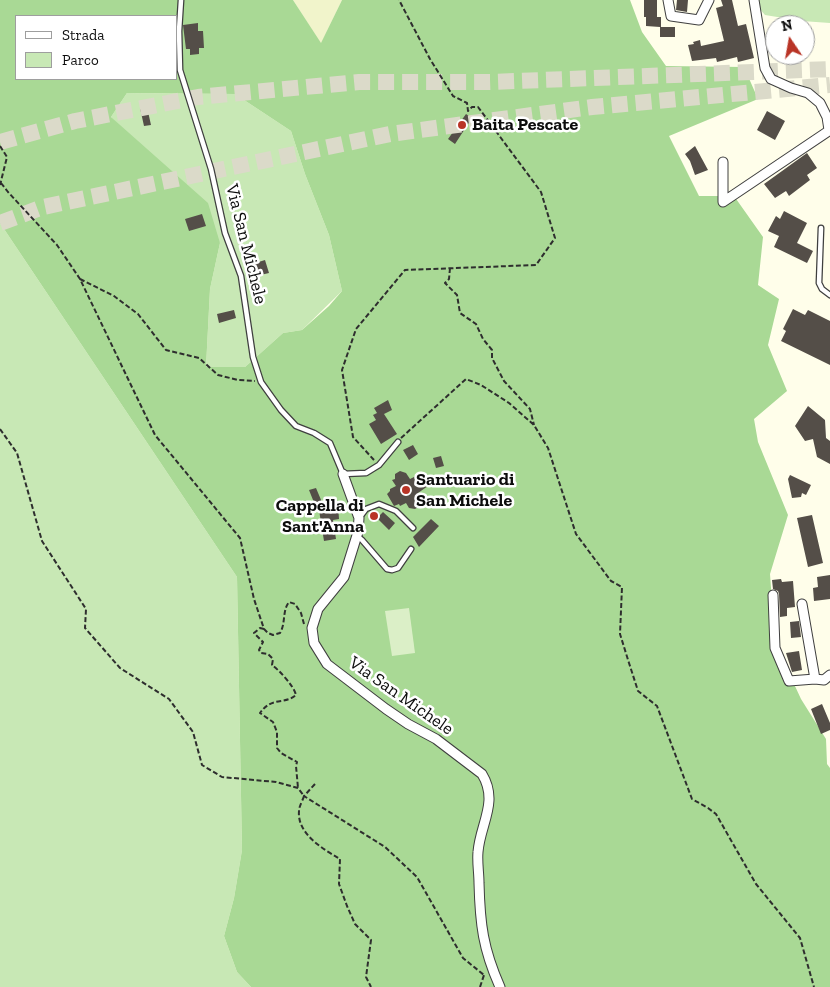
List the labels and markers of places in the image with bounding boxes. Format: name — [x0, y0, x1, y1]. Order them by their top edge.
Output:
place label: Baita Pescate — [472, 114, 578, 136]
marker: Baita Pescate — [456, 119, 468, 131]
place label: Santuario di San Michele — [416, 469, 514, 512]
marker: Santuario di San Michele — [400, 484, 412, 496]
place label: Cappella di Sant'Anna — [276, 495, 364, 538]
marker: Cappella di Sant'Anna — [368, 510, 380, 522]

